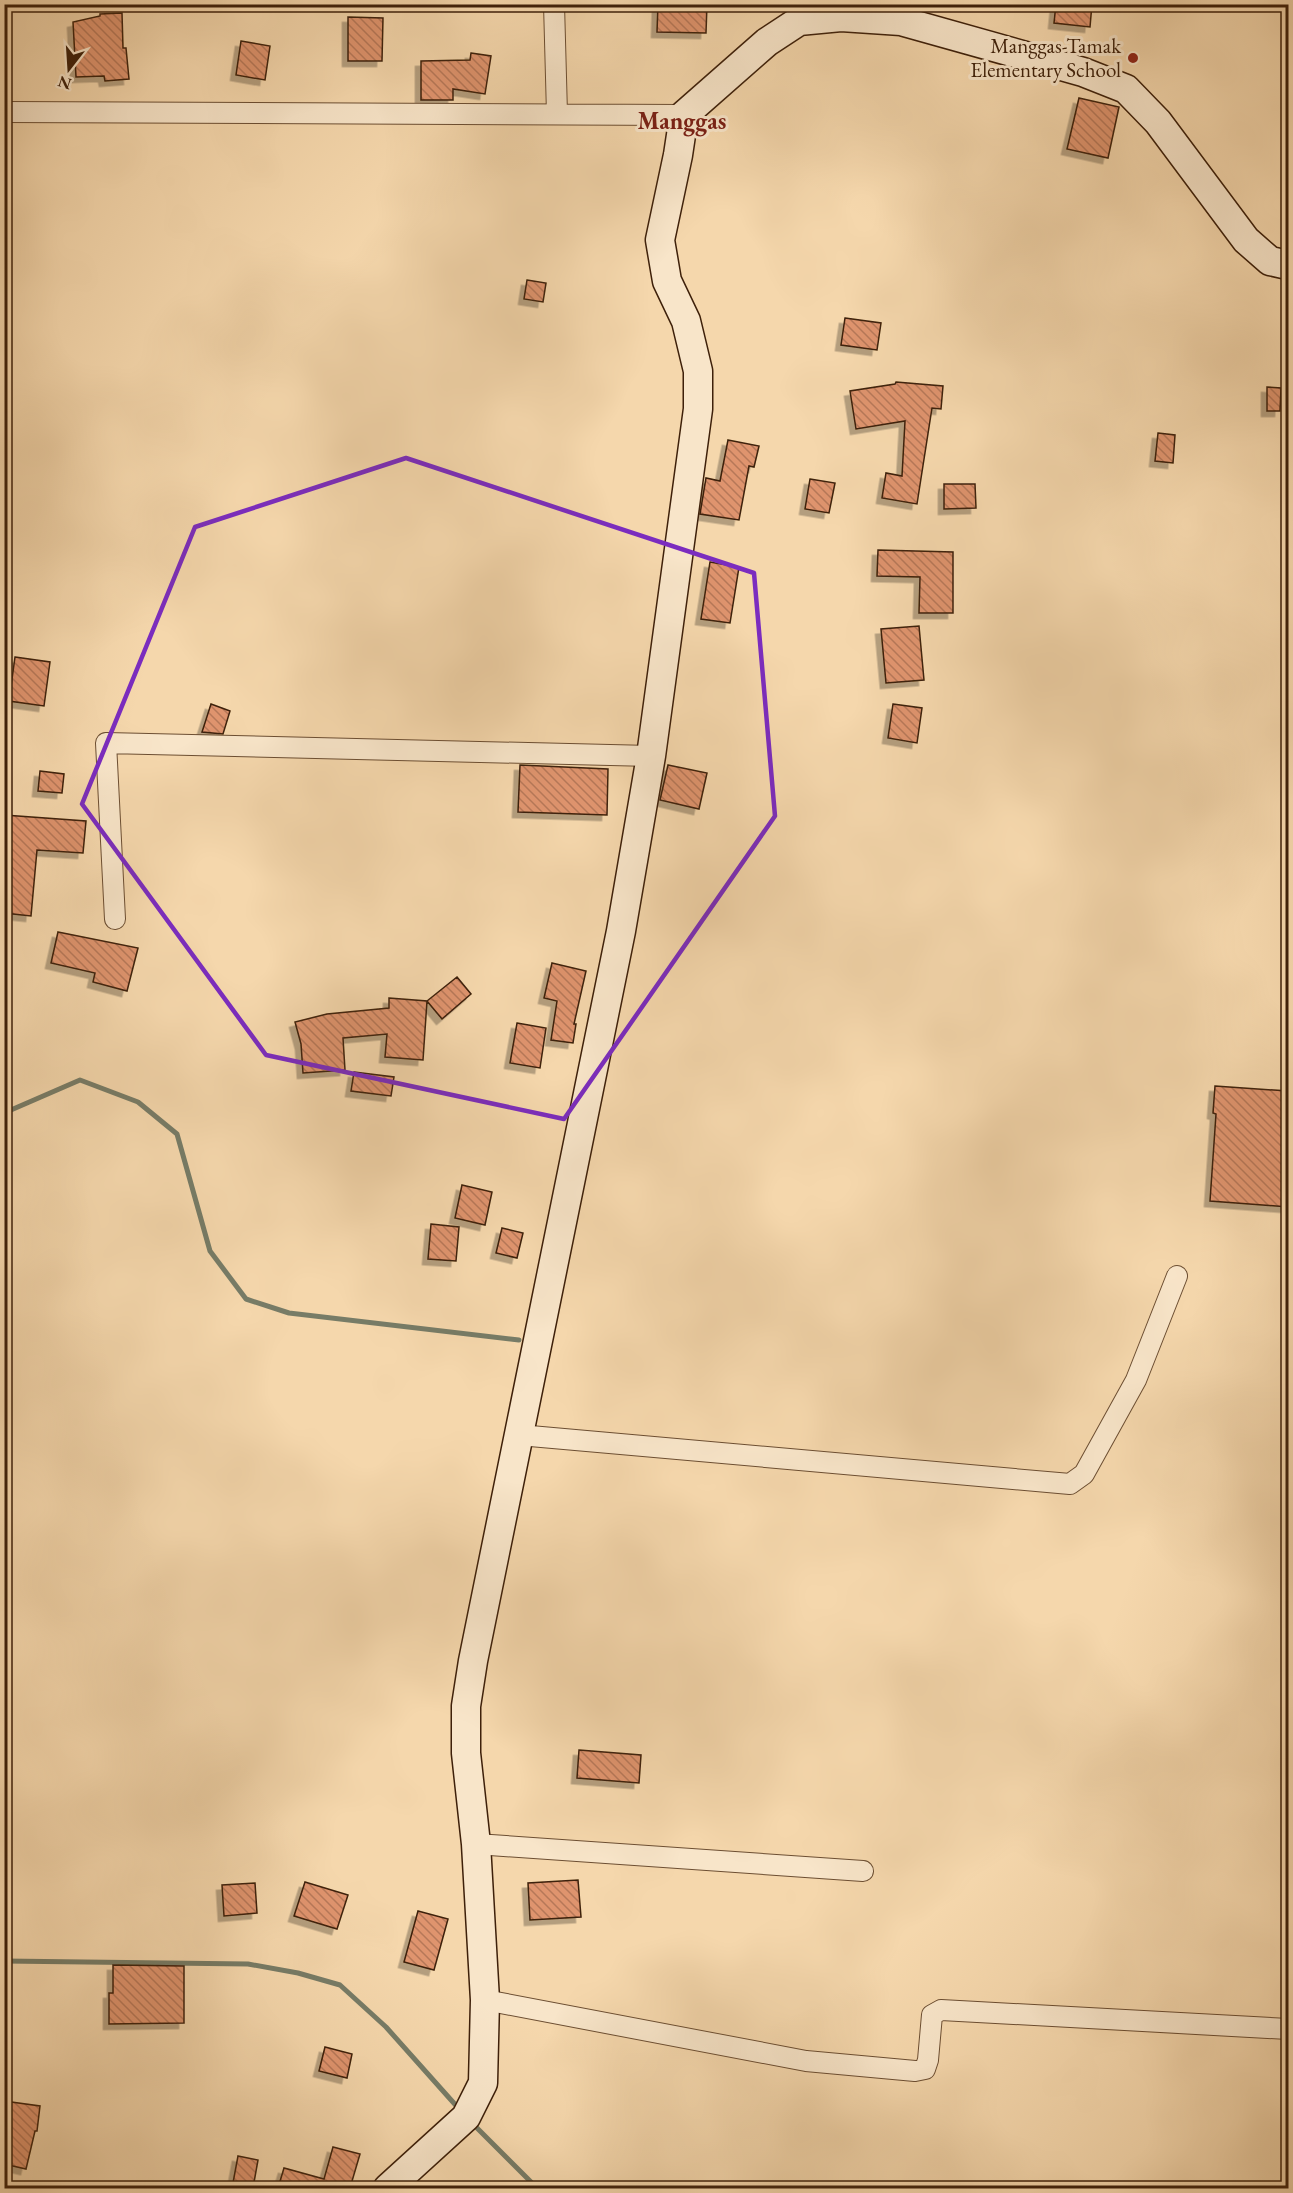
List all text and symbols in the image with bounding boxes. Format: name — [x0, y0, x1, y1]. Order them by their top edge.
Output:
place label: Manggas-Tamak Elementary School — [970, 32, 1122, 83]
north arrow — [39, 39, 99, 99]
marker: Manggas-Tamak Elementary School — [1126, 51, 1140, 65]
text: N — [55, 71, 74, 95]
district label: Manggas — [638, 105, 726, 137]

